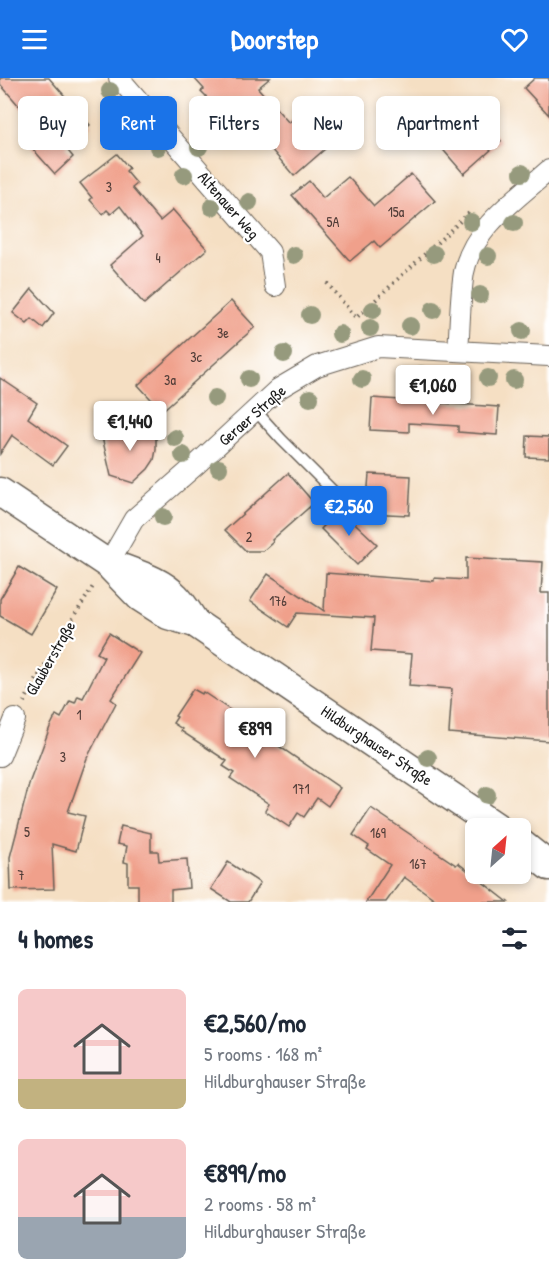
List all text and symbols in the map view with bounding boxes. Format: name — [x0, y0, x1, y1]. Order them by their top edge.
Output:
text: Doorstep — [231, 21, 318, 57]
icon: menu — [18, 23, 51, 56]
icon: heart — [498, 23, 531, 56]
chip: Buy — [18, 96, 88, 150]
chip: Rent — [100, 96, 177, 150]
chip: Filters — [189, 96, 280, 150]
chip: New — [292, 96, 364, 150]
chip: Apartment — [376, 96, 500, 150]
street label: Altenauer Weg — [193, 166, 265, 244]
house number: 3 — [106, 177, 112, 196]
house number: 15a — [388, 202, 405, 221]
house number: 5A — [327, 212, 340, 231]
house number: 4 — [155, 248, 161, 267]
house number: 3e — [217, 323, 229, 342]
house number: 3c — [190, 347, 202, 366]
pin: €1,060 — [384, 365, 482, 416]
house number: 3a — [164, 370, 176, 389]
text: €1,060 — [410, 371, 456, 398]
street label: Geraer Straße — [214, 379, 291, 450]
pin: €1,440 — [81, 401, 179, 452]
text: €1,440 — [108, 407, 152, 434]
pin: €2,560 — [300, 486, 398, 537]
text: €2,560 — [325, 492, 373, 519]
house number: 2 — [246, 527, 253, 546]
house number: 176 — [269, 591, 287, 610]
street label: Glauberstraße — [20, 616, 81, 699]
street label: Hildburghauser Straße — [317, 700, 437, 791]
house number: 1 — [76, 705, 82, 724]
pin: €899 — [219, 708, 291, 759]
text: €899 — [239, 714, 271, 741]
house number: 3 — [60, 747, 66, 766]
house number: 171 — [292, 779, 310, 798]
north arrow — [465, 818, 531, 884]
map controls — [465, 818, 531, 884]
house number: 5 — [24, 822, 30, 841]
house number: 169 — [370, 823, 386, 842]
house number: 167 — [409, 854, 427, 873]
house number: 7 — [18, 865, 25, 884]
text: 4 homes — [18, 921, 93, 956]
icon: filters — [498, 922, 531, 955]
text: €2,560/mo — [204, 1005, 306, 1040]
icon: home — [66, 1013, 138, 1085]
text: 5 rooms · 168 m² — [204, 1040, 322, 1067]
text: Hildburghauser Straße — [204, 1067, 366, 1094]
text: €899/mo — [204, 1155, 286, 1190]
icon: home — [66, 1163, 138, 1235]
text: 2 rooms · 58 m² — [204, 1190, 316, 1217]
text: Hildburghauser Straße — [204, 1217, 366, 1244]

